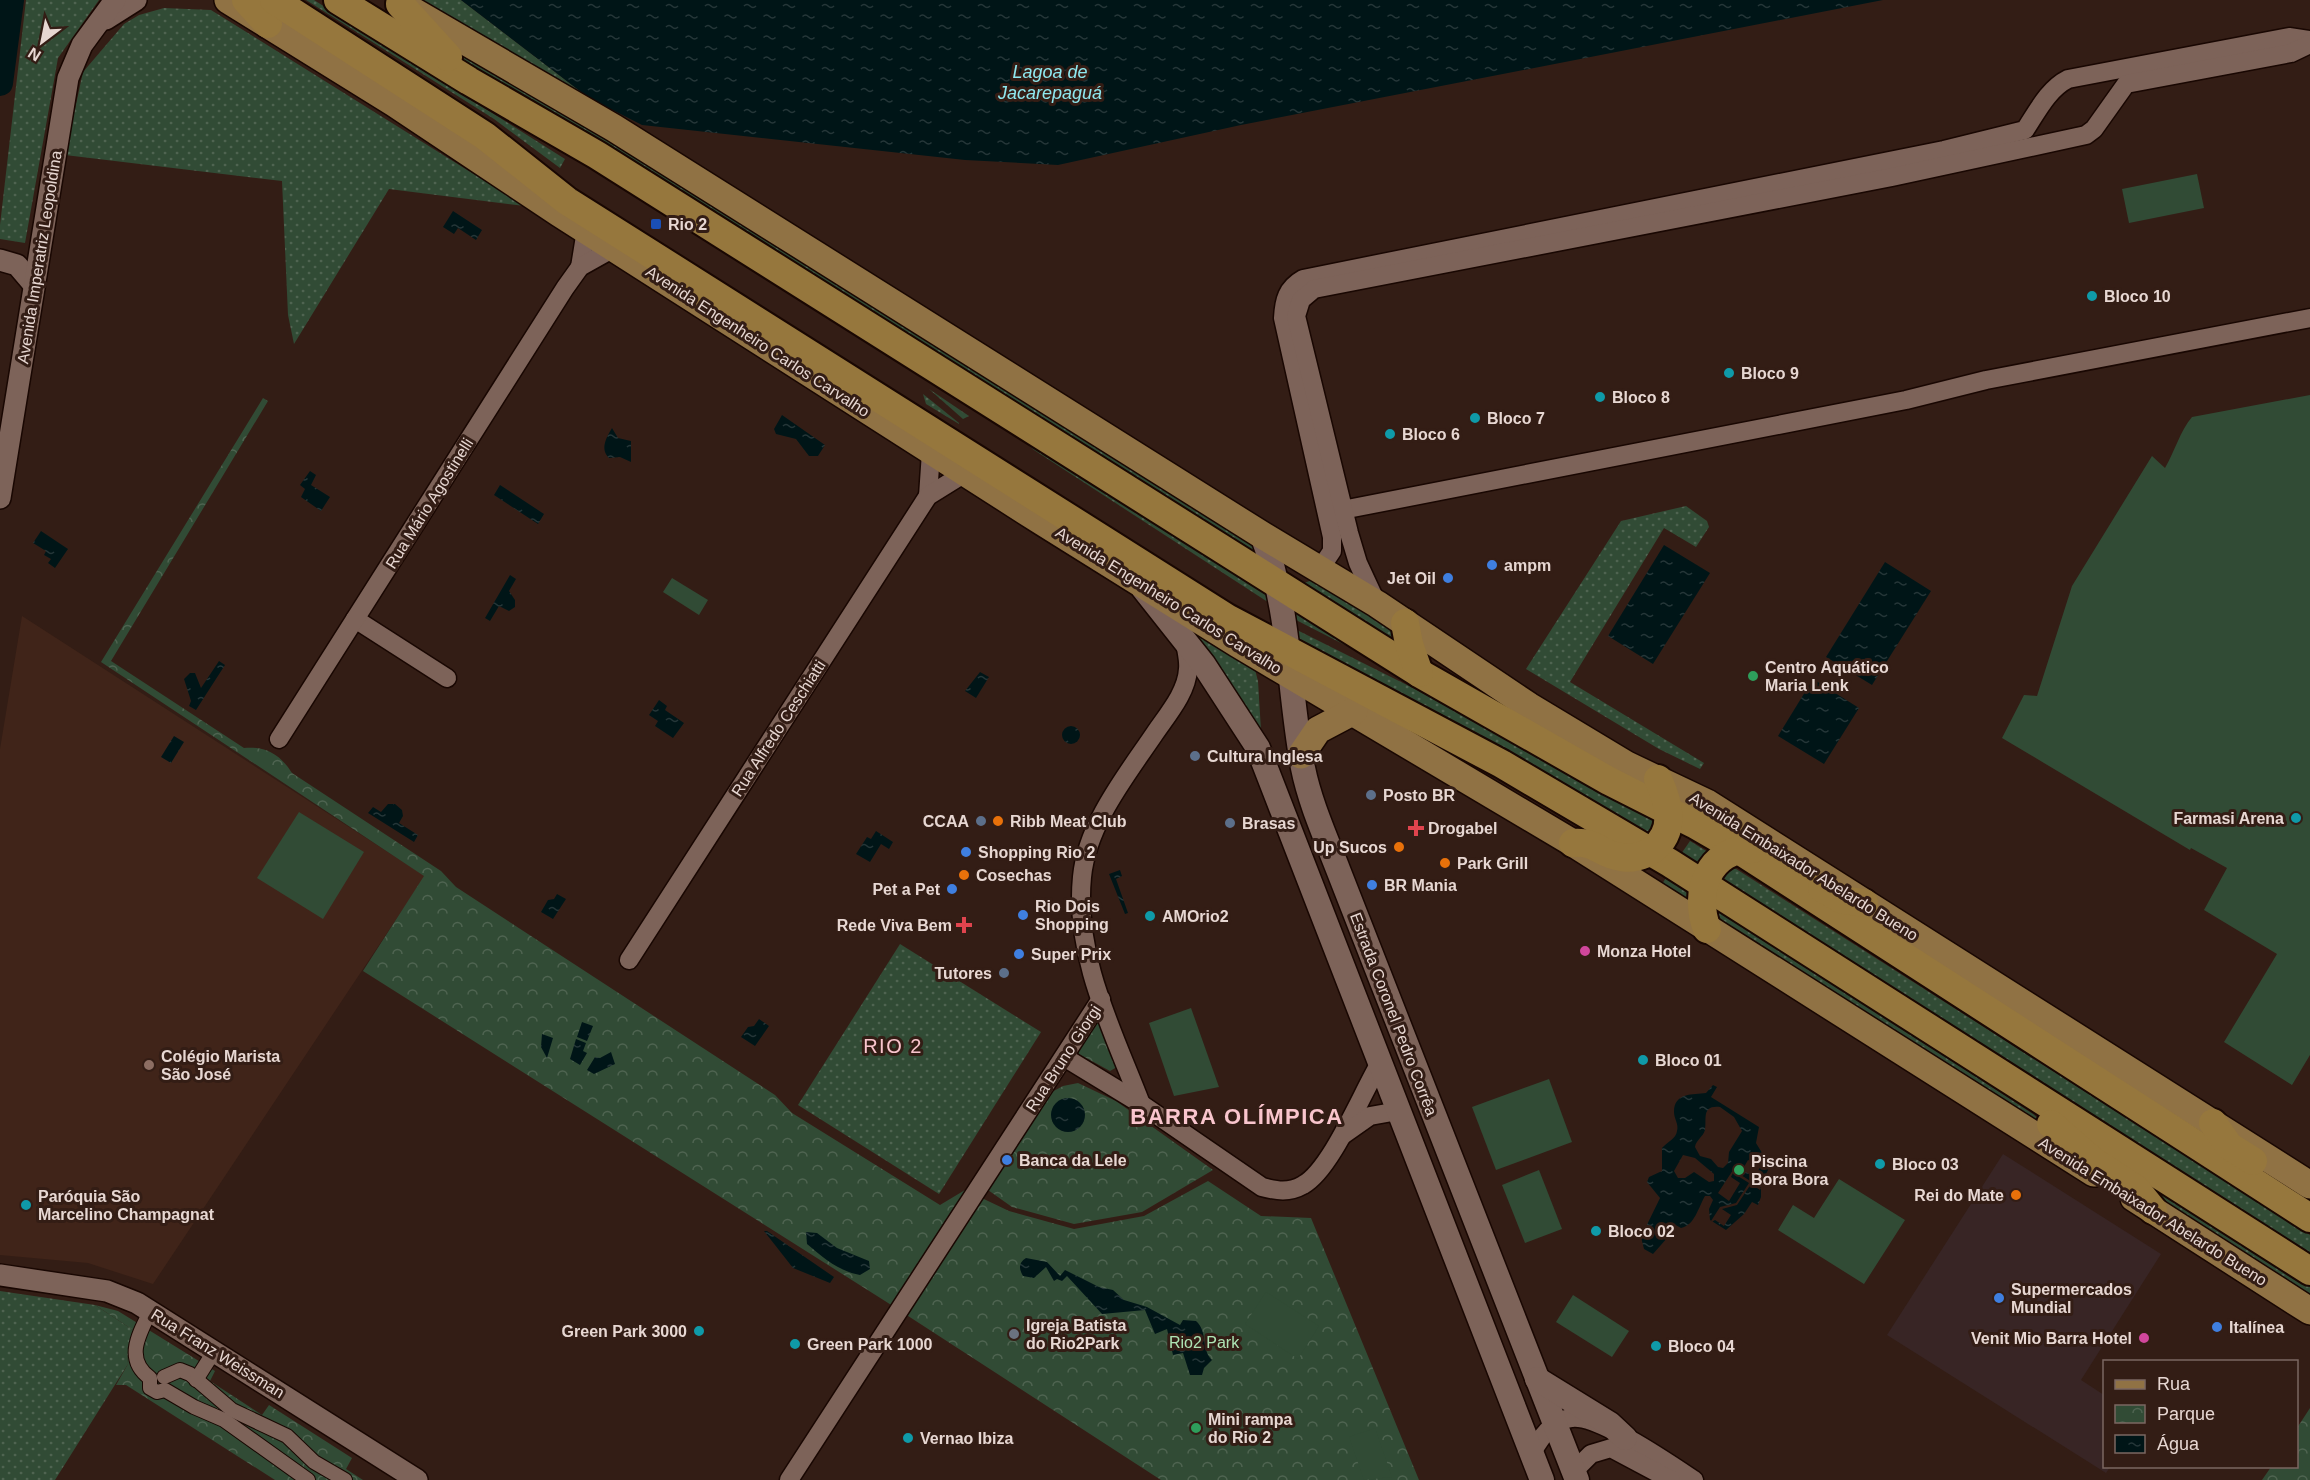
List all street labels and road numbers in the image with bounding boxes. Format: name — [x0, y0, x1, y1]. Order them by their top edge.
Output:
street label: Avenida Imperatriz Leopoldina — [14, 149, 65, 365]
street label: Avenida Engenheiro Carlos Carvalho — [643, 263, 873, 420]
street label: Rua Mário Agostinelli — [382, 435, 476, 571]
street label: Avenida Engenheiro Carlos Carvalho — [1053, 524, 1285, 677]
street label: Rua Alfredo Ceschiatti — [728, 657, 829, 799]
street label: Avenida Embaixador Abelardo Bueno — [1687, 789, 1921, 944]
street label: Estrada Coronel Pedro Corrêa — [1347, 910, 1440, 1118]
street label: Rua Bruno Giorgi — [1023, 1002, 1104, 1115]
street label: Avenida Embaixador Abelardo Bueno — [2036, 1134, 2270, 1289]
street label: Rua Franz Weissman — [148, 1306, 287, 1401]

